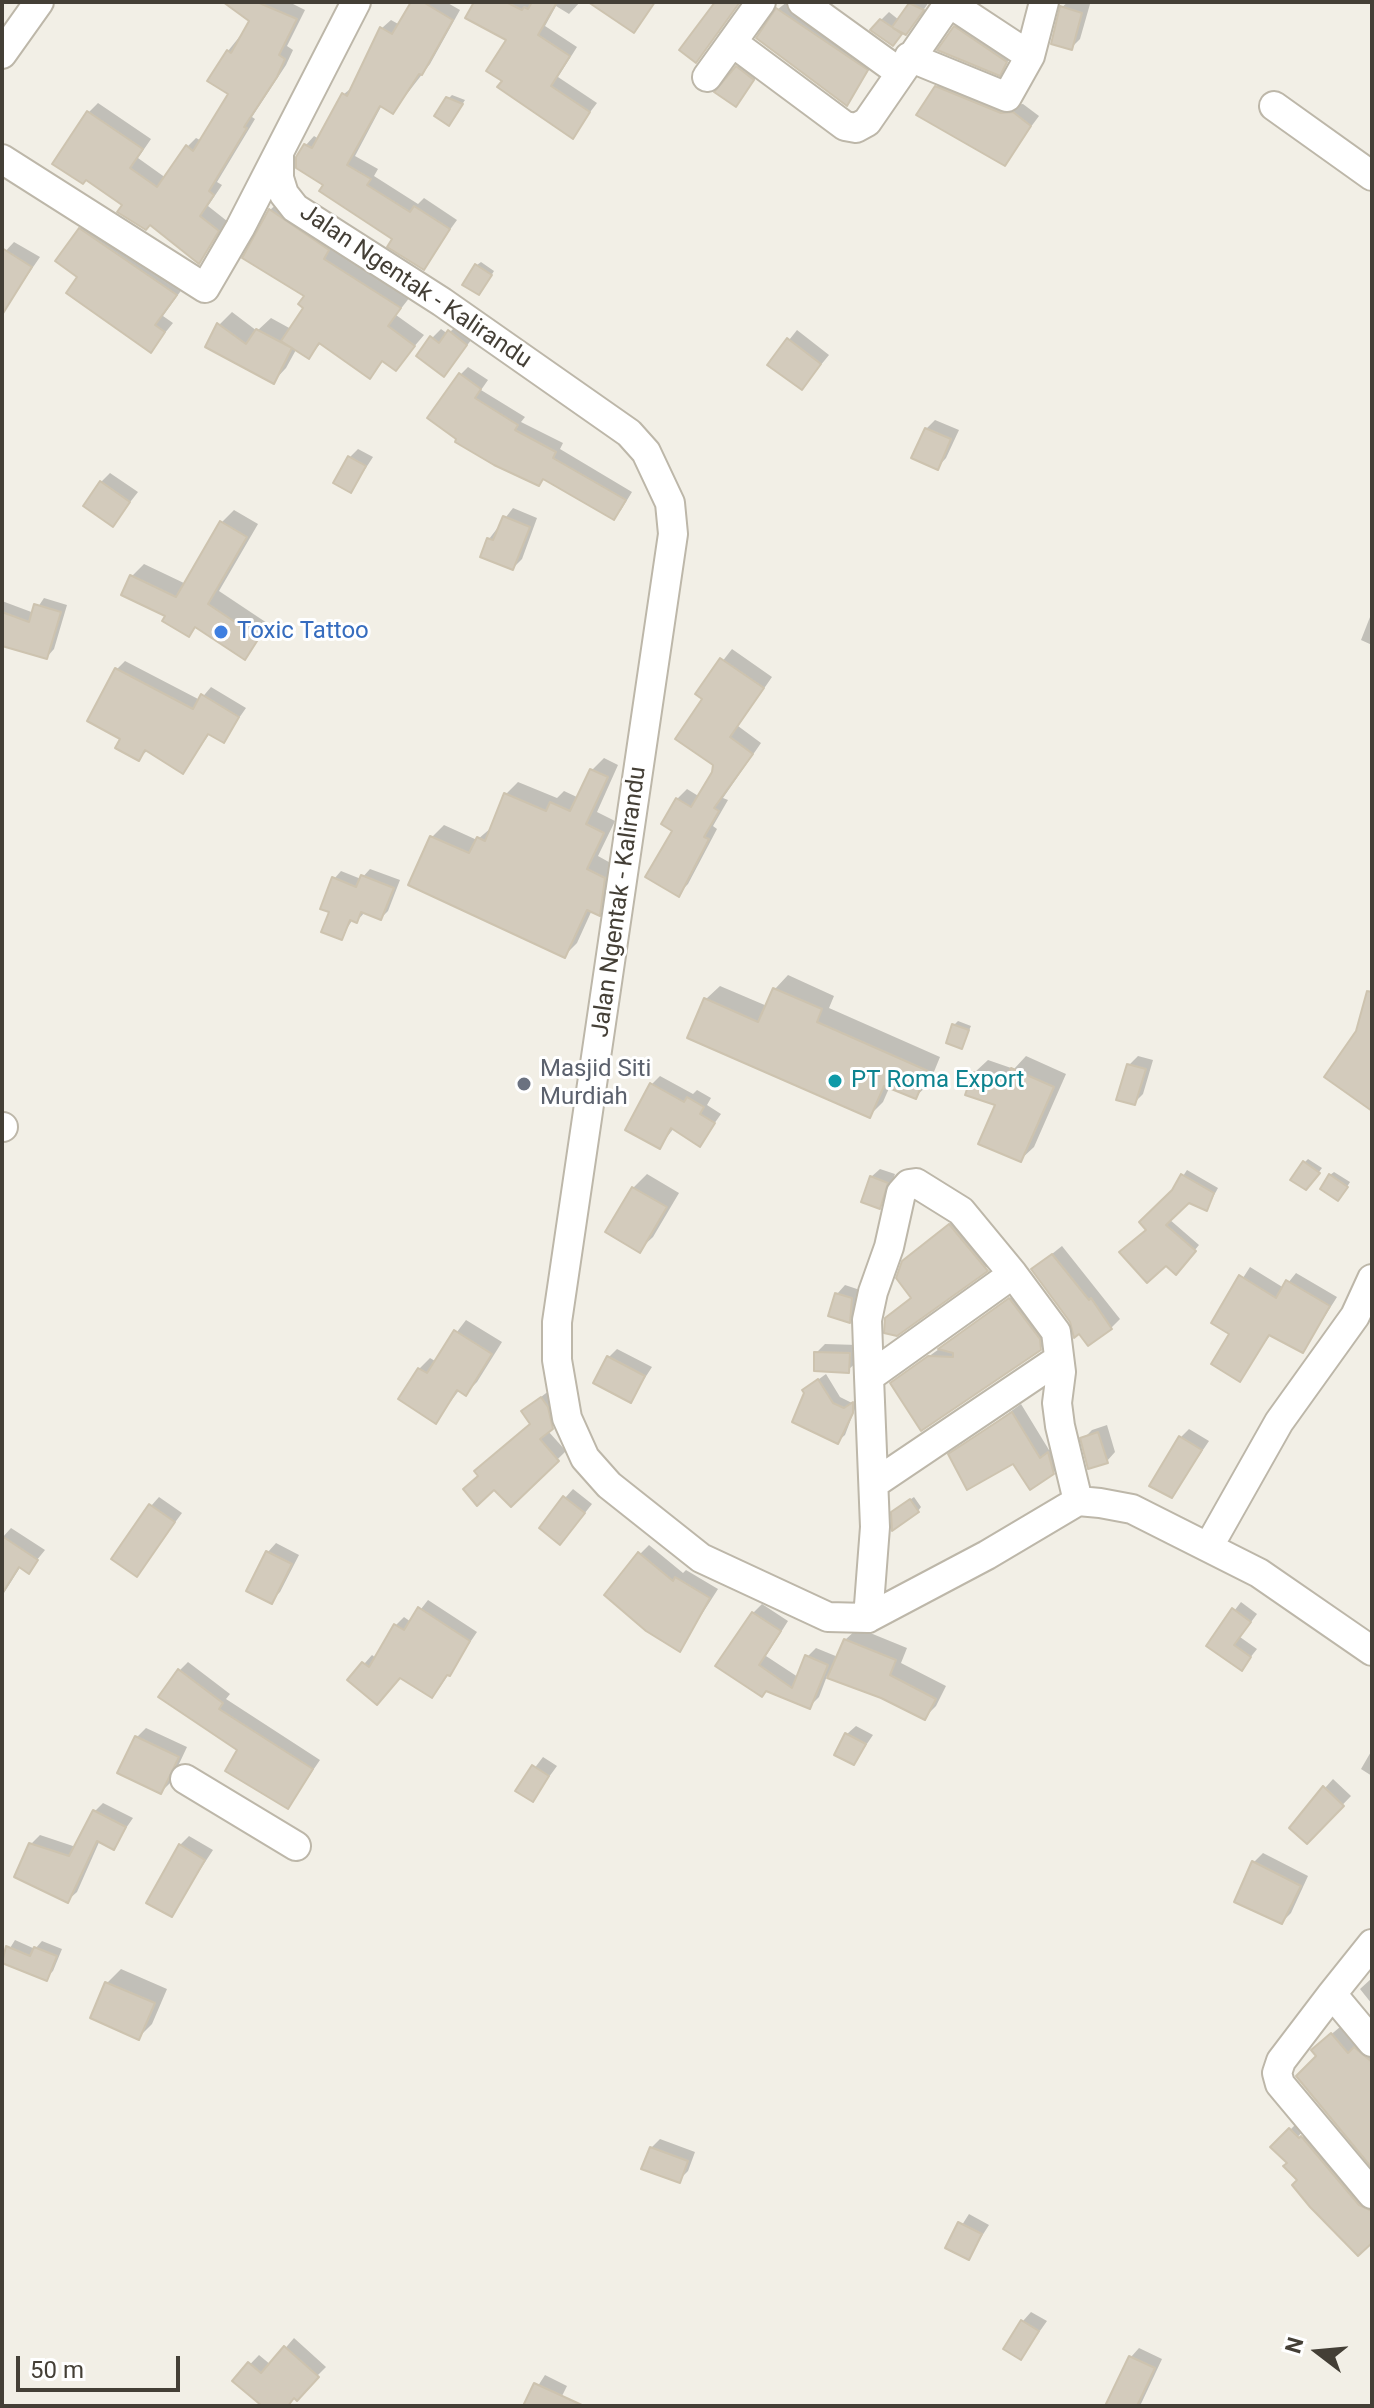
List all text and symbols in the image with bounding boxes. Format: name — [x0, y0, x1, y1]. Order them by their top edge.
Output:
street label: Jalan Ngentak - Kalirandu — [294, 199, 536, 375]
place label: Toxic Tattoo — [237, 618, 369, 646]
marker: Toxic Tattoo — [212, 623, 230, 641]
street label: Jalan Ngentak - Kalirandu — [587, 765, 653, 1039]
place label: Masjid Siti Murdiah — [540, 1056, 651, 1112]
place label: PT Roma Export — [851, 1067, 1024, 1095]
marker: PT Roma Export — [826, 1072, 844, 1090]
marker: Masjid Siti Murdiah — [515, 1075, 533, 1093]
north arrow — [1278, 2312, 1358, 2392]
text: N — [1280, 2334, 1309, 2356]
scale bar — [20, 2340, 184, 2390]
text: 50 m — [30, 2356, 84, 2384]

